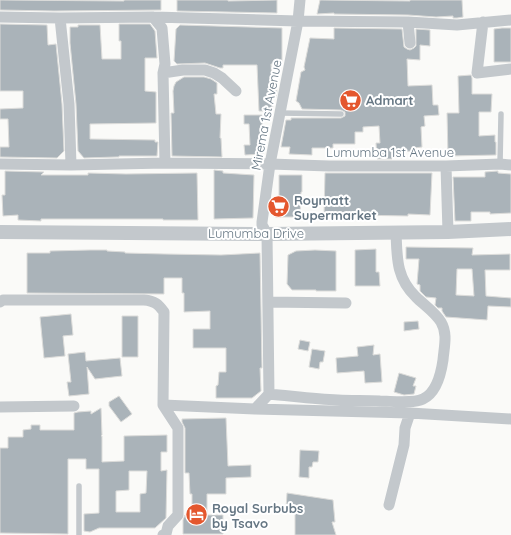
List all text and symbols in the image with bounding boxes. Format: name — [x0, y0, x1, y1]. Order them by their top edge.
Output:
street label: Mirema 1st Avenue — [247, 58, 285, 172]
supermarket icon: Admart — [338, 87, 364, 113]
place label: Admart — [366, 92, 414, 108]
street label: Lumumba 1st Avenue — [326, 144, 454, 160]
place label: Roymatt Supermarket — [294, 192, 377, 223]
supermarket icon: Roymatt Supermarket — [266, 194, 292, 220]
street label: Lumumba Drive — [208, 225, 304, 241]
place label: Royal Surbubs by Tsavo — [212, 500, 303, 531]
hotel icon: Royal Surbubs by Tsavo — [183, 502, 209, 528]

